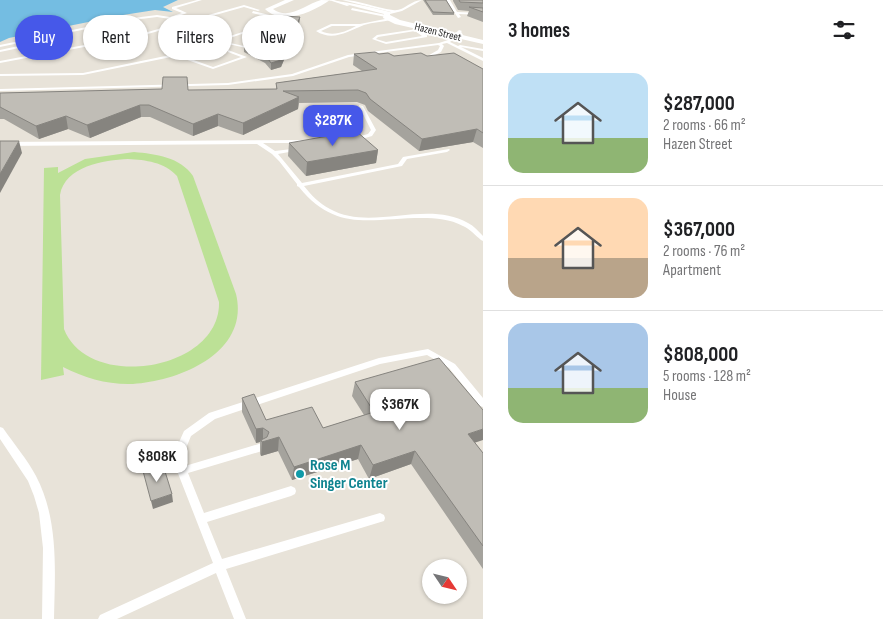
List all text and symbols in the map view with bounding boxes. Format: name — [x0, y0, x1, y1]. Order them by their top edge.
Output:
chip: Buy — [15, 15, 73, 60]
chip: Rent — [83, 15, 148, 60]
chip: Filters — [158, 15, 232, 60]
chip: New — [242, 15, 304, 60]
icon: filters — [830, 16, 858, 44]
text: 3 homes — [508, 18, 570, 43]
street label: Hazen Street — [413, 20, 463, 44]
text: $287,000 — [663, 91, 735, 116]
icon: home — [548, 93, 608, 153]
pin: $287K — [298, 104, 368, 147]
text: $287K — [314, 111, 352, 130]
text: 2 rooms · 66 m² — [663, 116, 746, 135]
text: Hazen Street — [663, 135, 732, 154]
text: $367,000 — [663, 217, 735, 242]
icon: home — [548, 218, 608, 278]
text: 2 rooms · 76 m² — [663, 242, 745, 261]
text: Apartment — [663, 261, 721, 280]
text: $808,000 — [663, 342, 738, 367]
icon: home — [548, 343, 608, 403]
text: 5 rooms · 128 m² — [663, 367, 751, 386]
text: House — [663, 386, 697, 405]
pin: $367K — [365, 388, 435, 431]
text: $367K — [381, 395, 419, 414]
pin: $808K — [122, 440, 192, 483]
text: $808K — [138, 447, 176, 466]
place label: Rose M Singer Center — [310, 456, 388, 493]
marker: Rose M Singer Center — [294, 468, 306, 480]
north arrow — [422, 559, 468, 604]
map controls — [422, 559, 467, 604]

